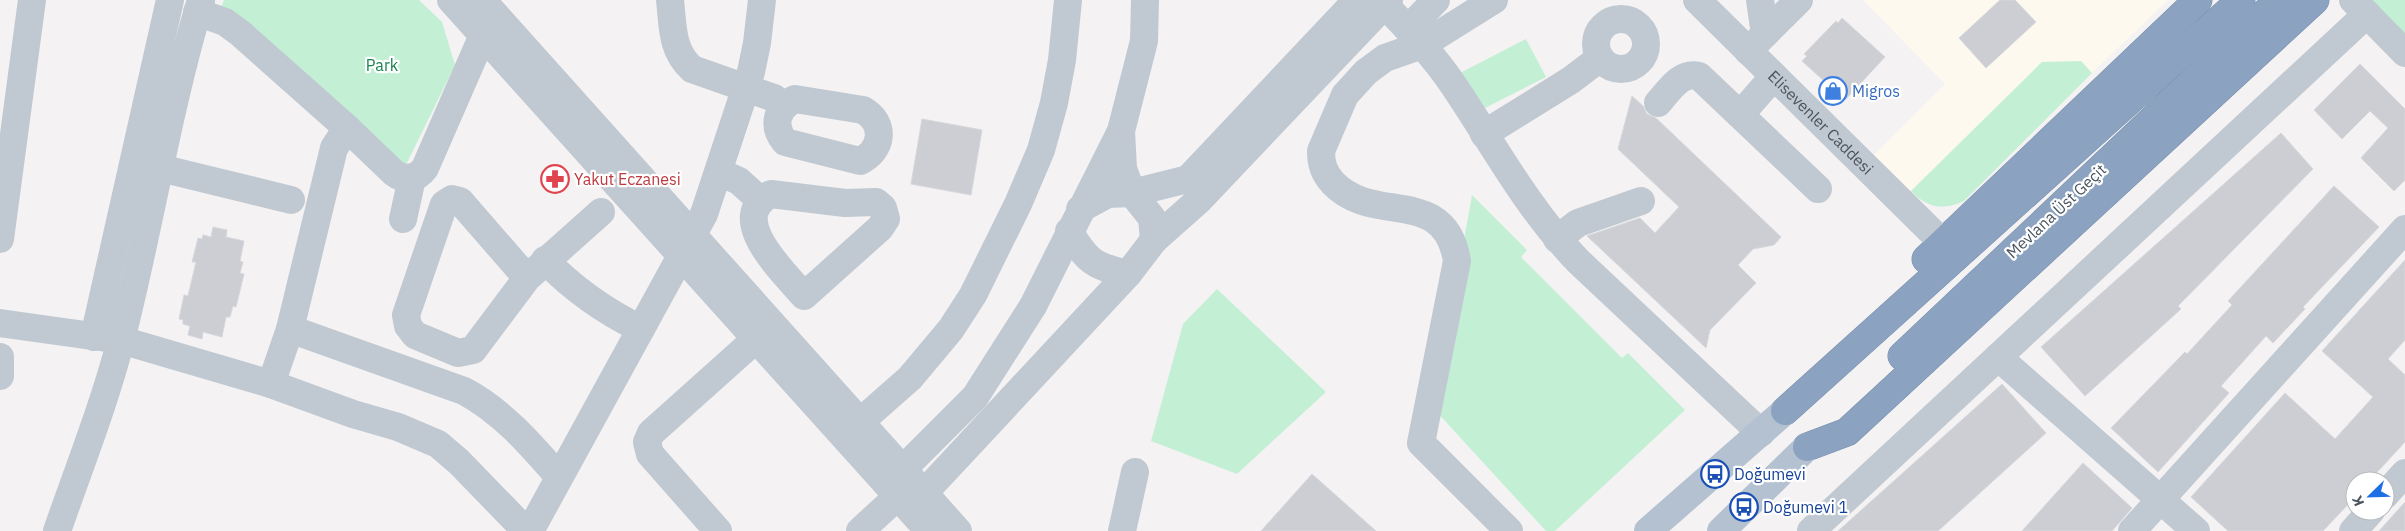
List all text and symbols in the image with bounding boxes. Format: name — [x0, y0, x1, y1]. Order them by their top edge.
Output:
park label: Park — [366, 55, 399, 75]
street label: Elisevenler Caddesi — [1764, 66, 1878, 179]
shop icon: Migros — [1818, 76, 1848, 106]
place label: Migros — [1852, 81, 1900, 101]
street label: Mevlana Üst Geçit — [2002, 160, 2110, 262]
pharmacy icon: Yakut Eczanesi — [540, 164, 570, 194]
place label: Yakut Eczanesi — [574, 169, 681, 189]
bus stop icon: Doğumevi — [1700, 459, 1730, 489]
place label: Doğumevi — [1734, 464, 1806, 484]
north arrow — [2345, 471, 2395, 521]
bus stop icon: Doğumevi 1 — [1729, 492, 1759, 522]
text: K — [2348, 493, 2368, 509]
place label: Doğumevi 1 — [1763, 497, 1848, 517]

